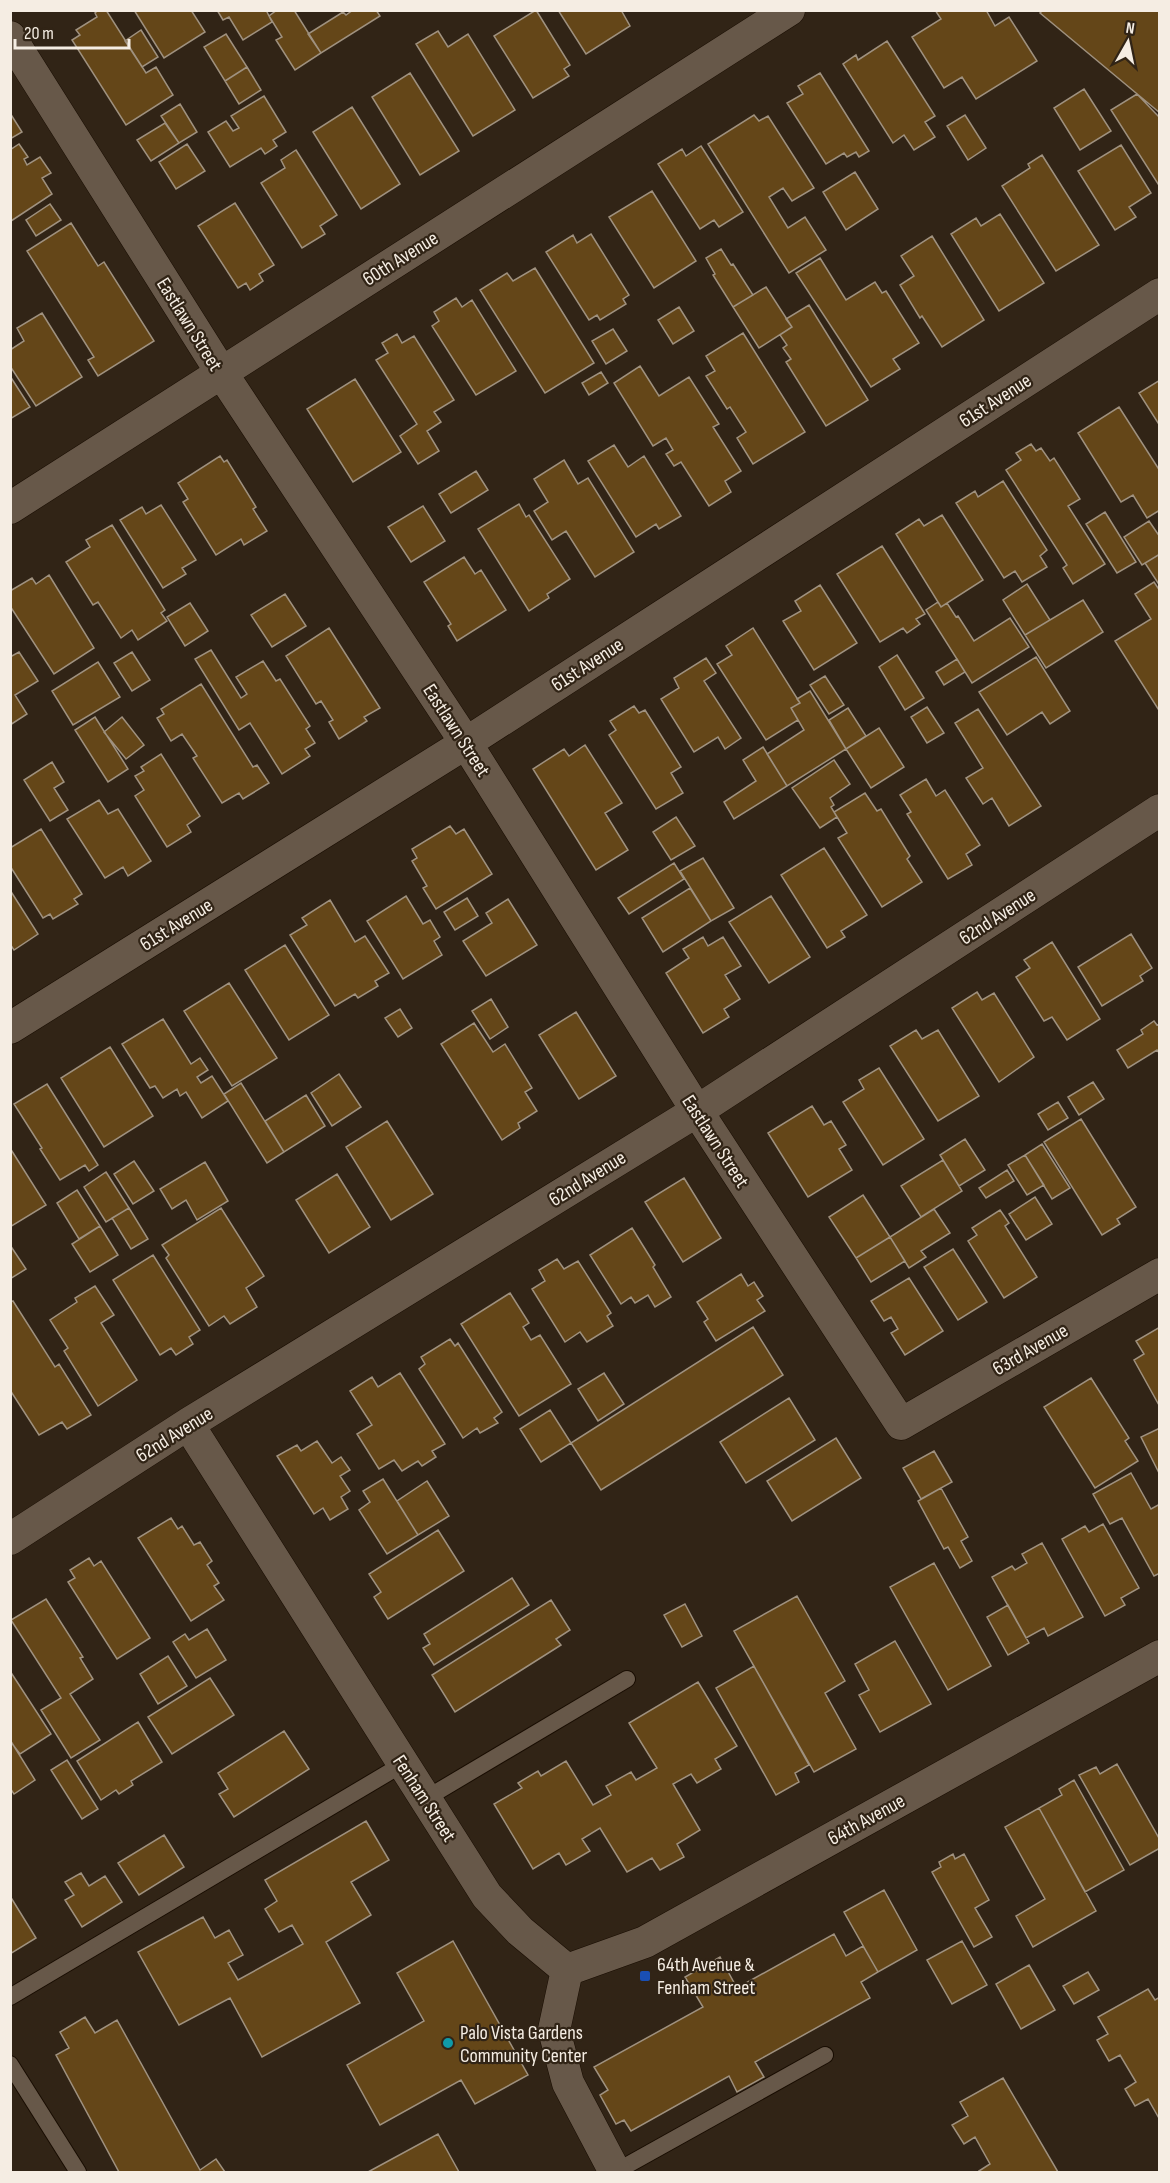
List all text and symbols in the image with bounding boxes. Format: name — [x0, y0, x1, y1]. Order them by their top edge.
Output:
scale bar — [15, 12, 129, 50]
north arrow — [1098, 12, 1158, 72]
text: N — [1124, 19, 1136, 39]
text: 20 m — [24, 23, 54, 44]
street label: 60th Avenue — [358, 226, 443, 291]
street label: Eastlawn Street — [151, 273, 227, 376]
street label: 61st Avenue — [955, 369, 1036, 433]
street label: 61st Avenue — [547, 633, 628, 697]
street label: Eastlawn Street — [417, 680, 495, 781]
street label: 62nd Avenue — [955, 883, 1040, 950]
street label: 61st Avenue — [136, 893, 217, 957]
street label: Eastlawn Street — [676, 1091, 754, 1192]
street label: 62nd Avenue — [545, 1146, 630, 1212]
street label: 63rd Avenue — [989, 1319, 1072, 1381]
street label: 62nd Avenue — [132, 1402, 217, 1468]
street label: Fenham Street — [387, 1751, 461, 1846]
street label: 64th Avenue — [824, 1789, 909, 1851]
place label: 64th Avenue & Fenham Street — [657, 1953, 755, 2000]
marker: 64th Avenue & Fenham Street — [638, 1969, 652, 1983]
place label: Palo Vista Gardens Community Center — [460, 2021, 587, 2068]
marker: Palo Vista Gardens Community Center — [441, 2036, 455, 2050]

